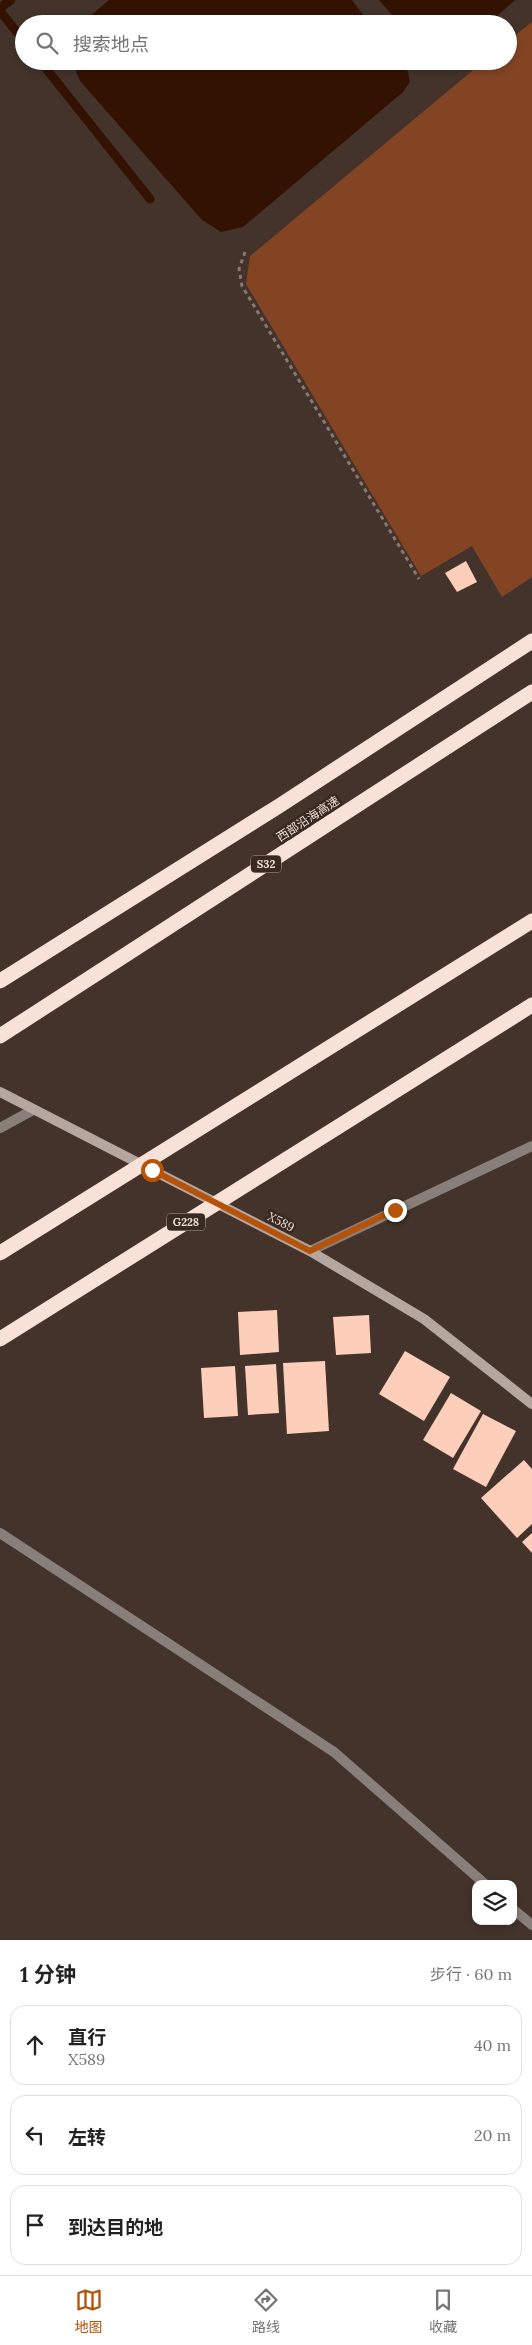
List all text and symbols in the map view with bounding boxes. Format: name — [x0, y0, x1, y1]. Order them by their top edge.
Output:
search box — [15, 15, 517, 70]
icon: search — [33, 29, 61, 57]
text: 搜索地点 — [73, 32, 149, 56]
street label: 西部沿海高速 — [273, 793, 342, 844]
road number: S32 — [251, 856, 281, 872]
route start — [141, 1159, 164, 1182]
route end — [384, 1199, 407, 1222]
street label: X589 — [265, 1209, 297, 1235]
road number: G228 — [167, 1214, 205, 1230]
map controls — [472, 1880, 517, 1925]
button: layers — [472, 1880, 517, 1925]
text: 1 分钟 — [20, 1961, 76, 1988]
text: 步行 · 60 m — [430, 1964, 512, 1984]
text: 直行 — [68, 2025, 106, 2049]
icon: ahead — [21, 2031, 49, 2059]
text: 40 m — [474, 2035, 511, 2055]
text: X589 — [68, 2049, 105, 2069]
icon: left — [21, 2121, 49, 2149]
text: 左转 — [68, 2125, 106, 2149]
text: 20 m — [474, 2125, 511, 2145]
icon: arrive — [21, 2211, 49, 2239]
text: 到达目的地 — [68, 2215, 163, 2239]
tab: 地图 — [75, 2286, 103, 2336]
tab: 路线 — [252, 2286, 280, 2336]
tab: 收藏 — [429, 2286, 457, 2336]

